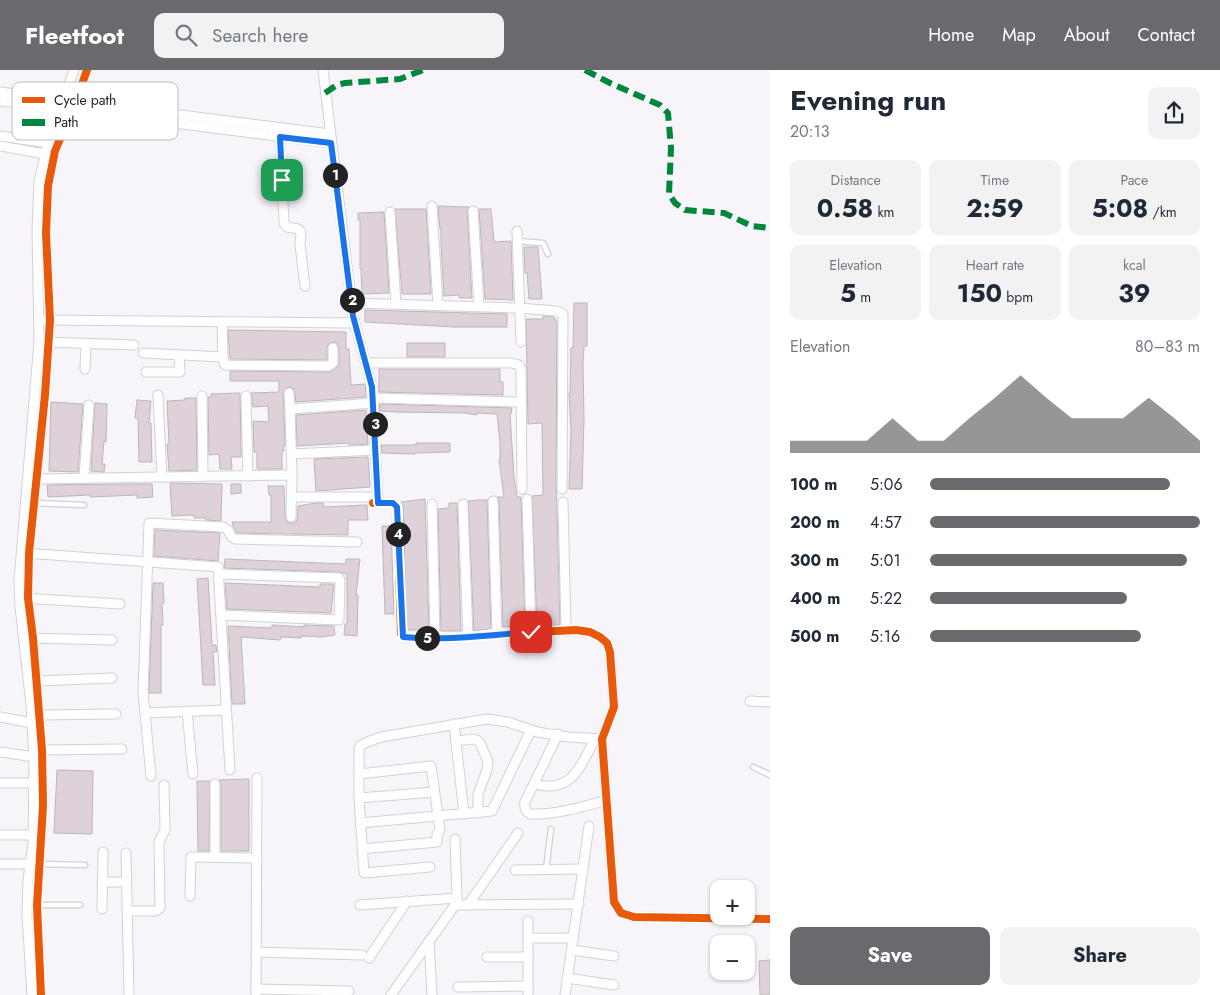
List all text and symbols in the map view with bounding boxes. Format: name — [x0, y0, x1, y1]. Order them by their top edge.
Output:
search box — [154, 13, 504, 58]
text: Fleetfoot — [25, 18, 124, 53]
icon: search — [172, 21, 200, 49]
text: Search here — [212, 22, 308, 49]
text: Home — [928, 22, 974, 48]
text: Map — [1002, 22, 1036, 48]
text: About — [1064, 22, 1109, 48]
text: Contact — [1137, 22, 1195, 48]
text: Evening run — [790, 80, 946, 121]
legend — [12, 82, 178, 140]
button: share — [1148, 87, 1200, 139]
text: Cycle path — [54, 90, 116, 110]
text: Path — [54, 112, 79, 132]
text: 20:13 — [790, 120, 829, 143]
pin — [261, 159, 303, 201]
pin: 1 — [322, 162, 348, 188]
text: 1 — [332, 165, 339, 185]
icon: arrive — [268, 166, 296, 194]
text: Distance — [831, 170, 881, 190]
text: Time — [981, 170, 1009, 190]
text: Pace — [1120, 170, 1148, 190]
text: 0.58 — [817, 190, 873, 226]
text: 2:59 — [966, 190, 1024, 226]
text: 5:08 — [1092, 190, 1148, 226]
text: km — [873, 202, 895, 222]
text: /km — [1148, 202, 1177, 222]
text: Elevation — [829, 255, 882, 275]
text: Heart rate — [966, 255, 1024, 275]
text: kcal — [1123, 255, 1146, 275]
text: 5 — [840, 275, 856, 311]
text: 150 — [957, 275, 1002, 311]
text: 39 — [1118, 275, 1150, 311]
text: m — [856, 287, 871, 307]
text: bpm — [1002, 287, 1033, 307]
pin: 2 — [340, 288, 364, 312]
text: 2 — [348, 290, 357, 310]
text: Elevation — [790, 335, 850, 358]
text: 80–83 m — [1135, 335, 1200, 358]
pin: 3 — [362, 412, 388, 436]
text: 3 — [371, 414, 380, 434]
text: 100 m — [790, 473, 837, 496]
text: 5:06 — [870, 473, 903, 496]
text: 200 m — [790, 511, 840, 534]
text: 4:57 — [870, 511, 902, 534]
pin: 4 — [386, 522, 410, 546]
text: 4 — [394, 524, 403, 544]
text: 300 m — [790, 549, 839, 572]
text: 5:01 — [870, 549, 901, 572]
text: 400 m — [790, 587, 840, 610]
text: 5:22 — [870, 587, 902, 610]
pin — [510, 611, 552, 653]
icon: check — [517, 618, 545, 646]
text: 500 m — [790, 625, 839, 648]
text: 5:16 — [870, 625, 900, 648]
pin: 5 — [414, 626, 440, 650]
text: 5 — [423, 628, 432, 648]
map controls — [710, 880, 755, 980]
button: + — [710, 880, 755, 925]
button: Save — [790, 927, 990, 985]
button: Share — [1000, 927, 1200, 985]
button: − — [710, 935, 755, 980]

